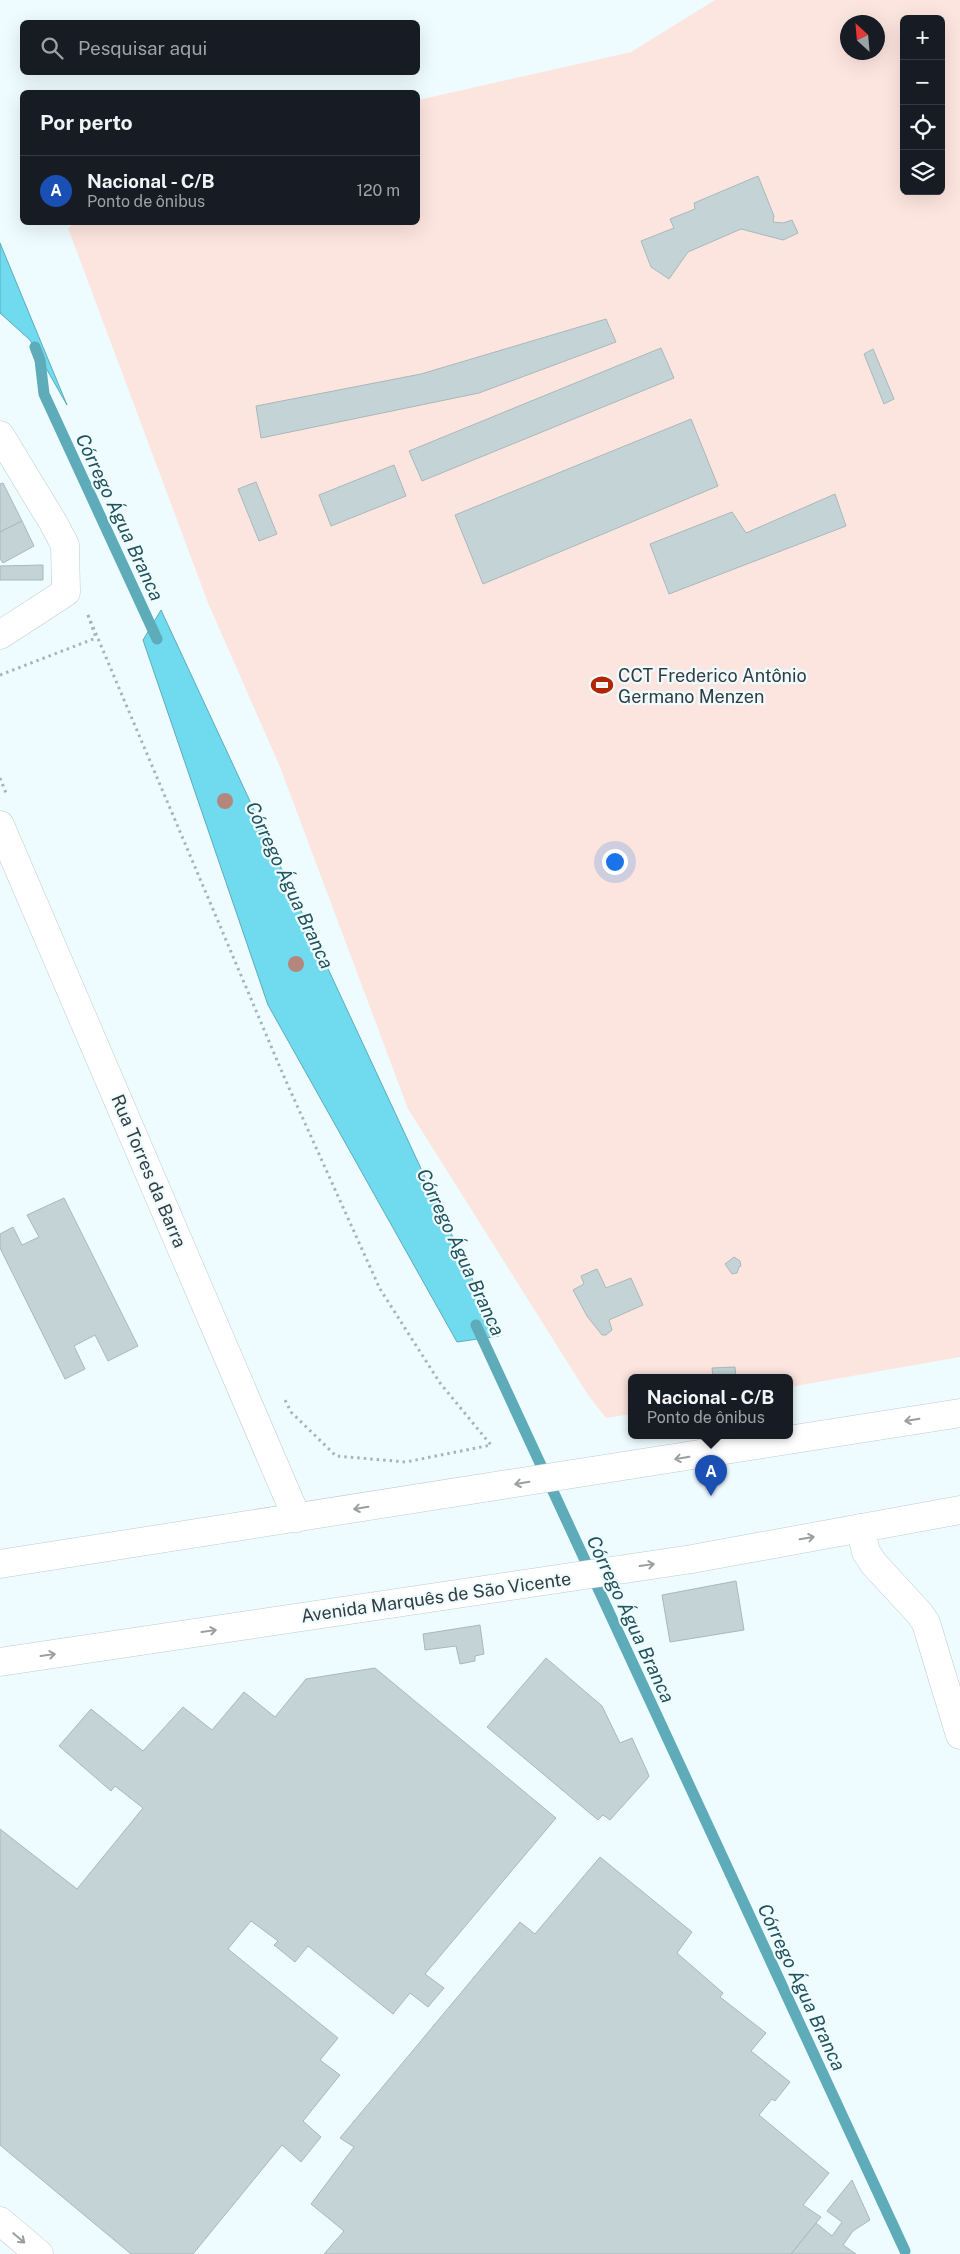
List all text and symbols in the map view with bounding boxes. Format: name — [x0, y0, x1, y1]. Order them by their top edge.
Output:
north arrow — [840, 15, 885, 60]
map controls — [900, 15, 945, 195]
button: + — [900, 15, 945, 60]
search box — [20, 20, 420, 75]
icon: search — [38, 34, 66, 62]
text: Pesquisar aqui — [78, 37, 207, 59]
button: − — [900, 60, 945, 105]
button: locate — [900, 105, 945, 150]
text: Por perto — [40, 110, 133, 135]
button: layers — [900, 150, 945, 195]
text: Nacional - C/B — [87, 170, 215, 192]
text: A — [50, 181, 62, 200]
text: 120 m — [356, 181, 400, 200]
text: Ponto de ônibus — [87, 192, 205, 211]
water label: Córrego Água Branca — [72, 430, 168, 604]
place label: CCT Frederico Antônio Germano Menzen — [618, 665, 807, 707]
sports icon: CCT Frederico Antônio Germano Menzen — [589, 672, 615, 698]
water label: Córrego Água Branca — [242, 798, 338, 972]
your location — [602, 849, 628, 875]
street label: Rua Torres da Barra — [107, 1091, 191, 1251]
water label: Córrego Água Branca — [413, 1165, 509, 1339]
popup — [628, 1374, 793, 1439]
text: Nacional - C/B — [647, 1386, 774, 1408]
text: Ponto de ônibus — [647, 1408, 765, 1427]
one-way arrow — [904, 1416, 920, 1426]
one-way arrow — [675, 1453, 691, 1463]
pin: A — [695, 1455, 727, 1496]
one-way arrow — [514, 1478, 530, 1488]
one-way arrow — [354, 1503, 370, 1513]
water label: Córrego Água Branca — [583, 1532, 679, 1706]
one-way arrow — [798, 1533, 814, 1543]
one-way arrow — [638, 1560, 654, 1570]
street label: Avenida Marquês de São Vicente — [300, 1568, 572, 1626]
one-way arrow — [201, 1625, 217, 1635]
one-way arrow — [40, 1649, 56, 1659]
water label: Córrego Água Branca — [754, 1900, 850, 2074]
one-way arrow — [13, 2232, 26, 2243]

